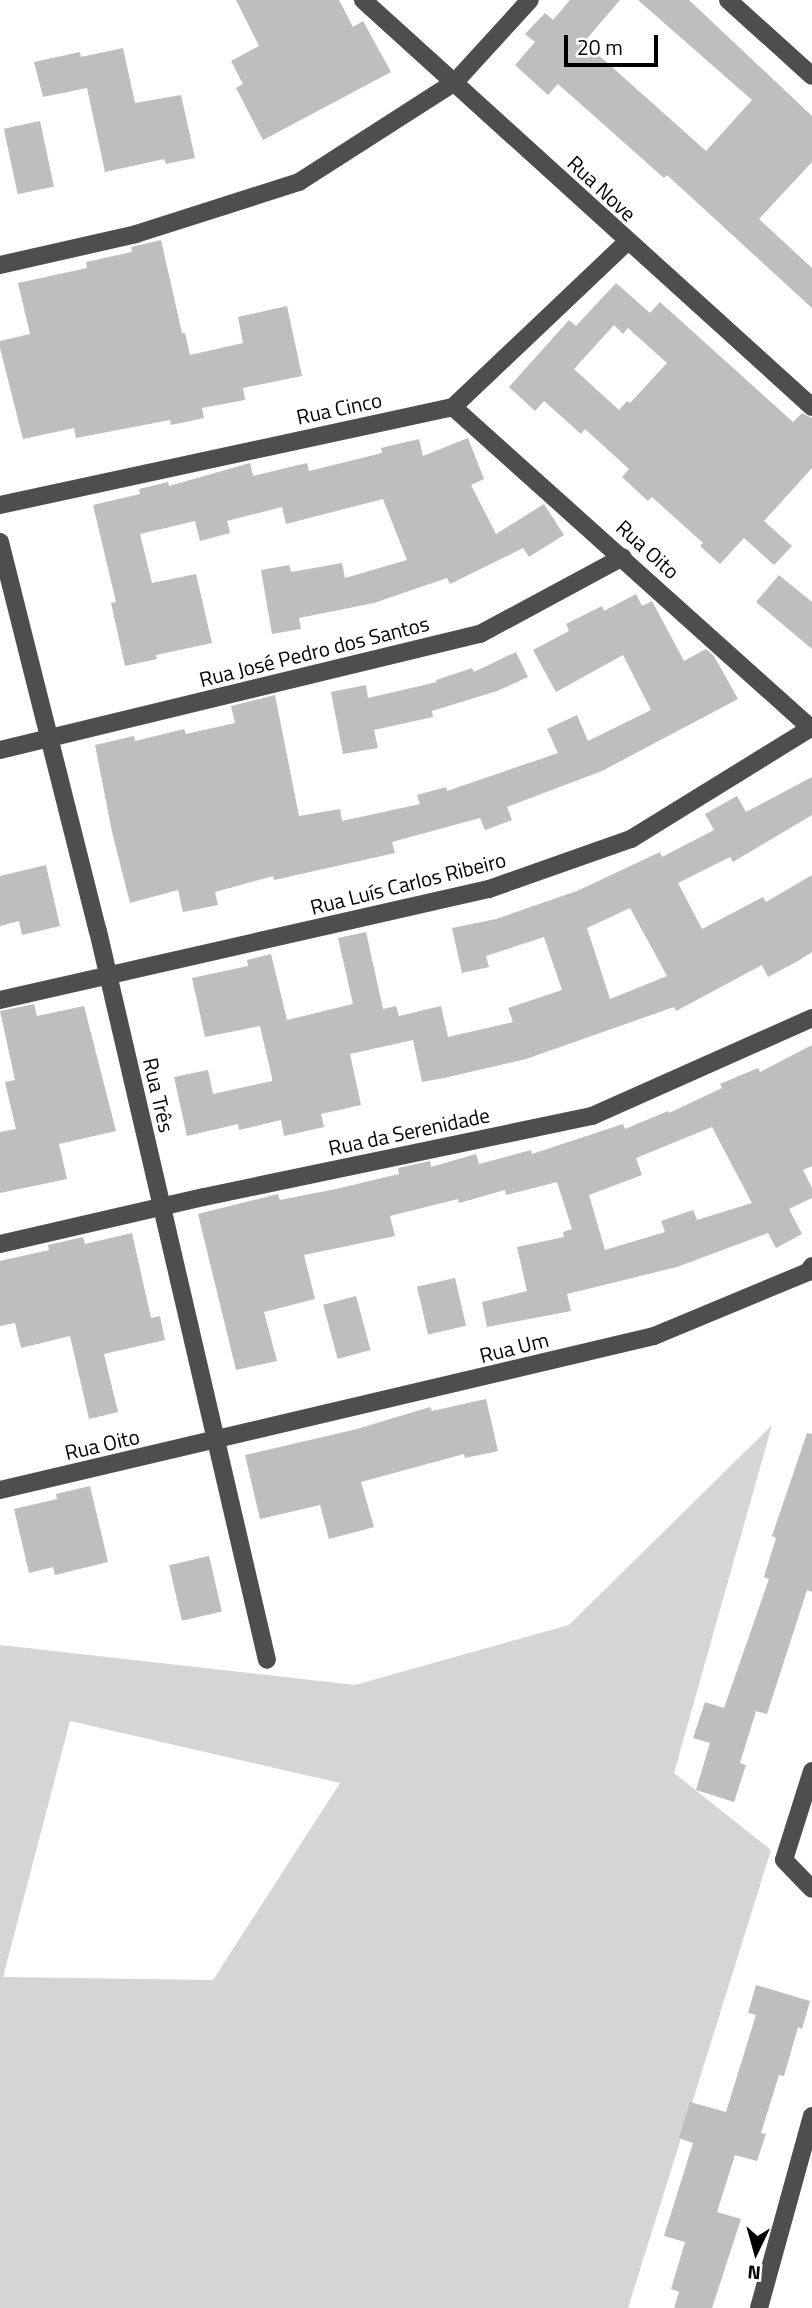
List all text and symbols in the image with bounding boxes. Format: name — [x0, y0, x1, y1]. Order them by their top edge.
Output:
scale bar — [567, 21, 662, 65]
text: 20 m — [577, 31, 623, 63]
street label: Rua Nove — [562, 150, 642, 226]
street label: Rua Cinco — [294, 387, 384, 429]
street label: Rua Oito — [611, 514, 685, 584]
street label: Rua José Pedro dos Santos — [196, 610, 432, 692]
street label: Rua Luís Carlos Ribeiro — [308, 846, 508, 920]
street label: Rua Três — [138, 1055, 180, 1135]
street label: Rua da Serenidade — [326, 1102, 492, 1160]
street label: Rua Um — [477, 1326, 551, 1368]
street label: Rua Oito — [62, 1423, 142, 1465]
north arrow — [721, 2217, 791, 2287]
text: N — [746, 2258, 762, 2288]

